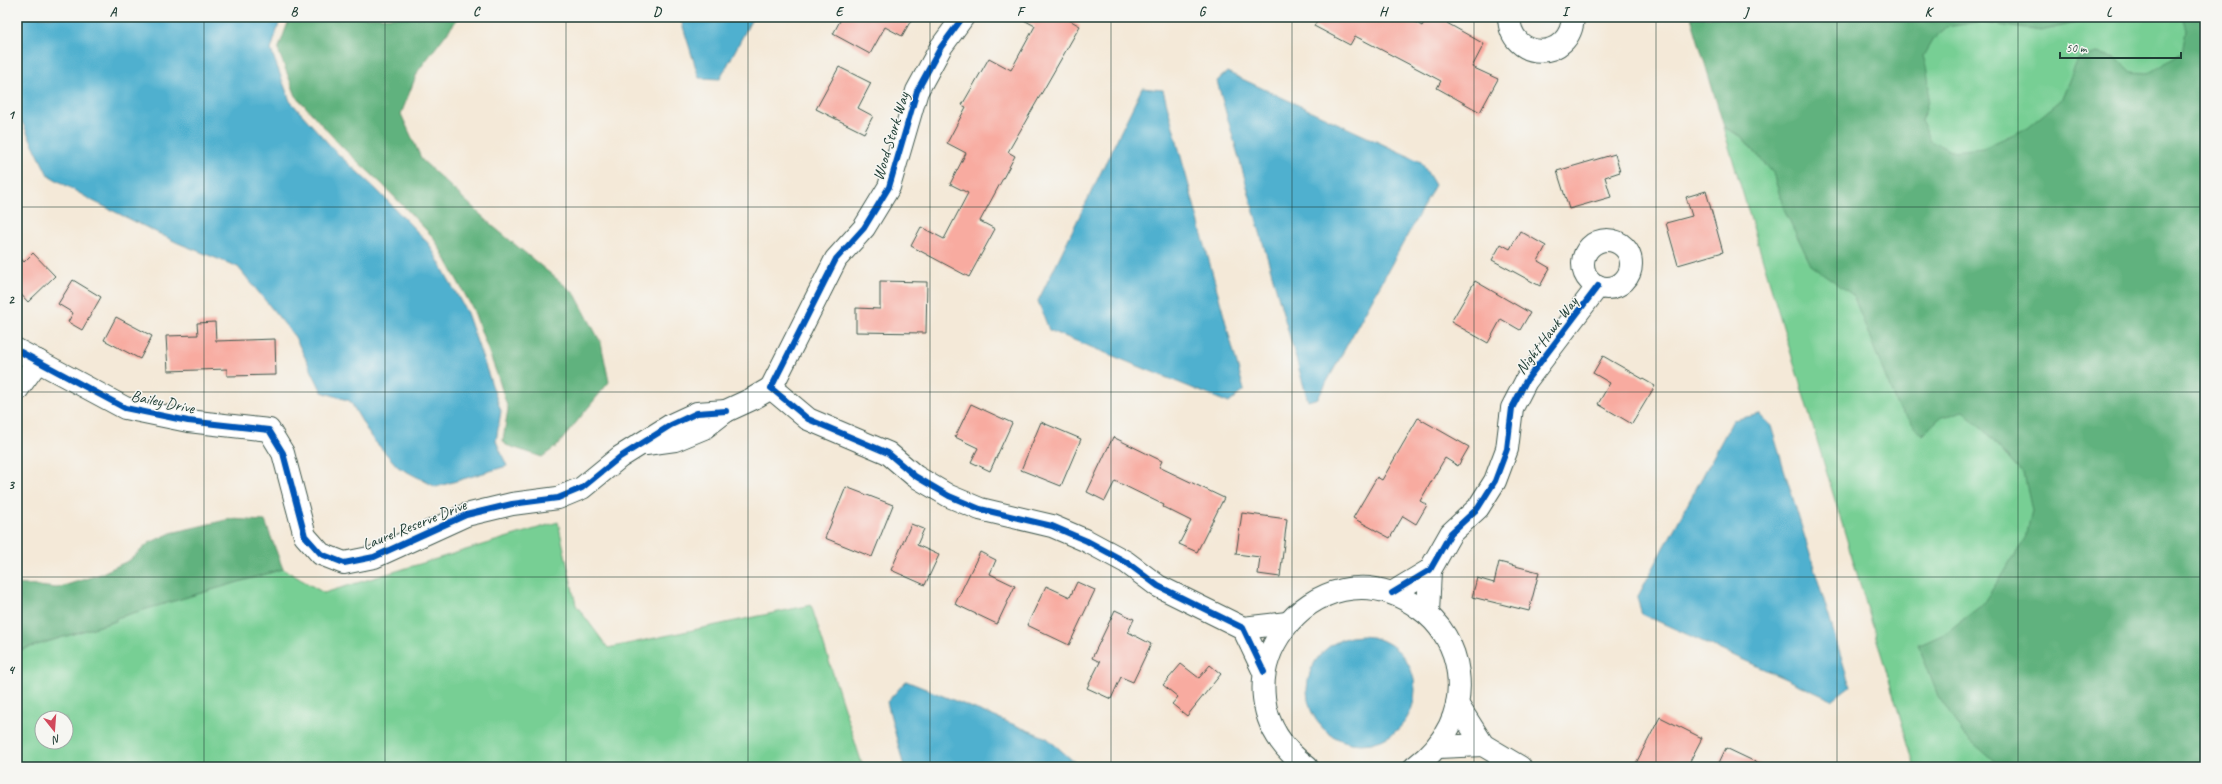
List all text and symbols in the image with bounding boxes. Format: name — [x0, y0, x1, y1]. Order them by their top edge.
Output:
text: A — [110, 4, 118, 20]
text: B — [291, 4, 299, 20]
text: C — [473, 4, 481, 20]
text: D — [653, 4, 662, 20]
text: E — [836, 4, 845, 20]
text: F — [1017, 4, 1026, 20]
text: G — [1199, 4, 1207, 20]
text: H — [1379, 4, 1389, 20]
text: I — [1562, 4, 1571, 20]
text: J — [1743, 4, 1750, 20]
text: K — [1925, 4, 1935, 20]
text: L — [2106, 4, 2113, 20]
scale bar — [2060, 34, 2181, 60]
text: 50 m — [2066, 40, 2088, 56]
street label: Wood Stork Way — [868, 88, 914, 183]
text: 1 — [8, 107, 16, 123]
text: 2 — [8, 292, 15, 308]
street label: Night Hawk Way — [1511, 292, 1583, 378]
street label: Bailey Drive — [129, 386, 198, 419]
text: 3 — [8, 477, 15, 493]
street label: Laurel Reserve Drive — [359, 494, 471, 555]
text: 4 — [8, 662, 16, 678]
north arrow — [34, 710, 74, 750]
text: N — [50, 732, 62, 748]

